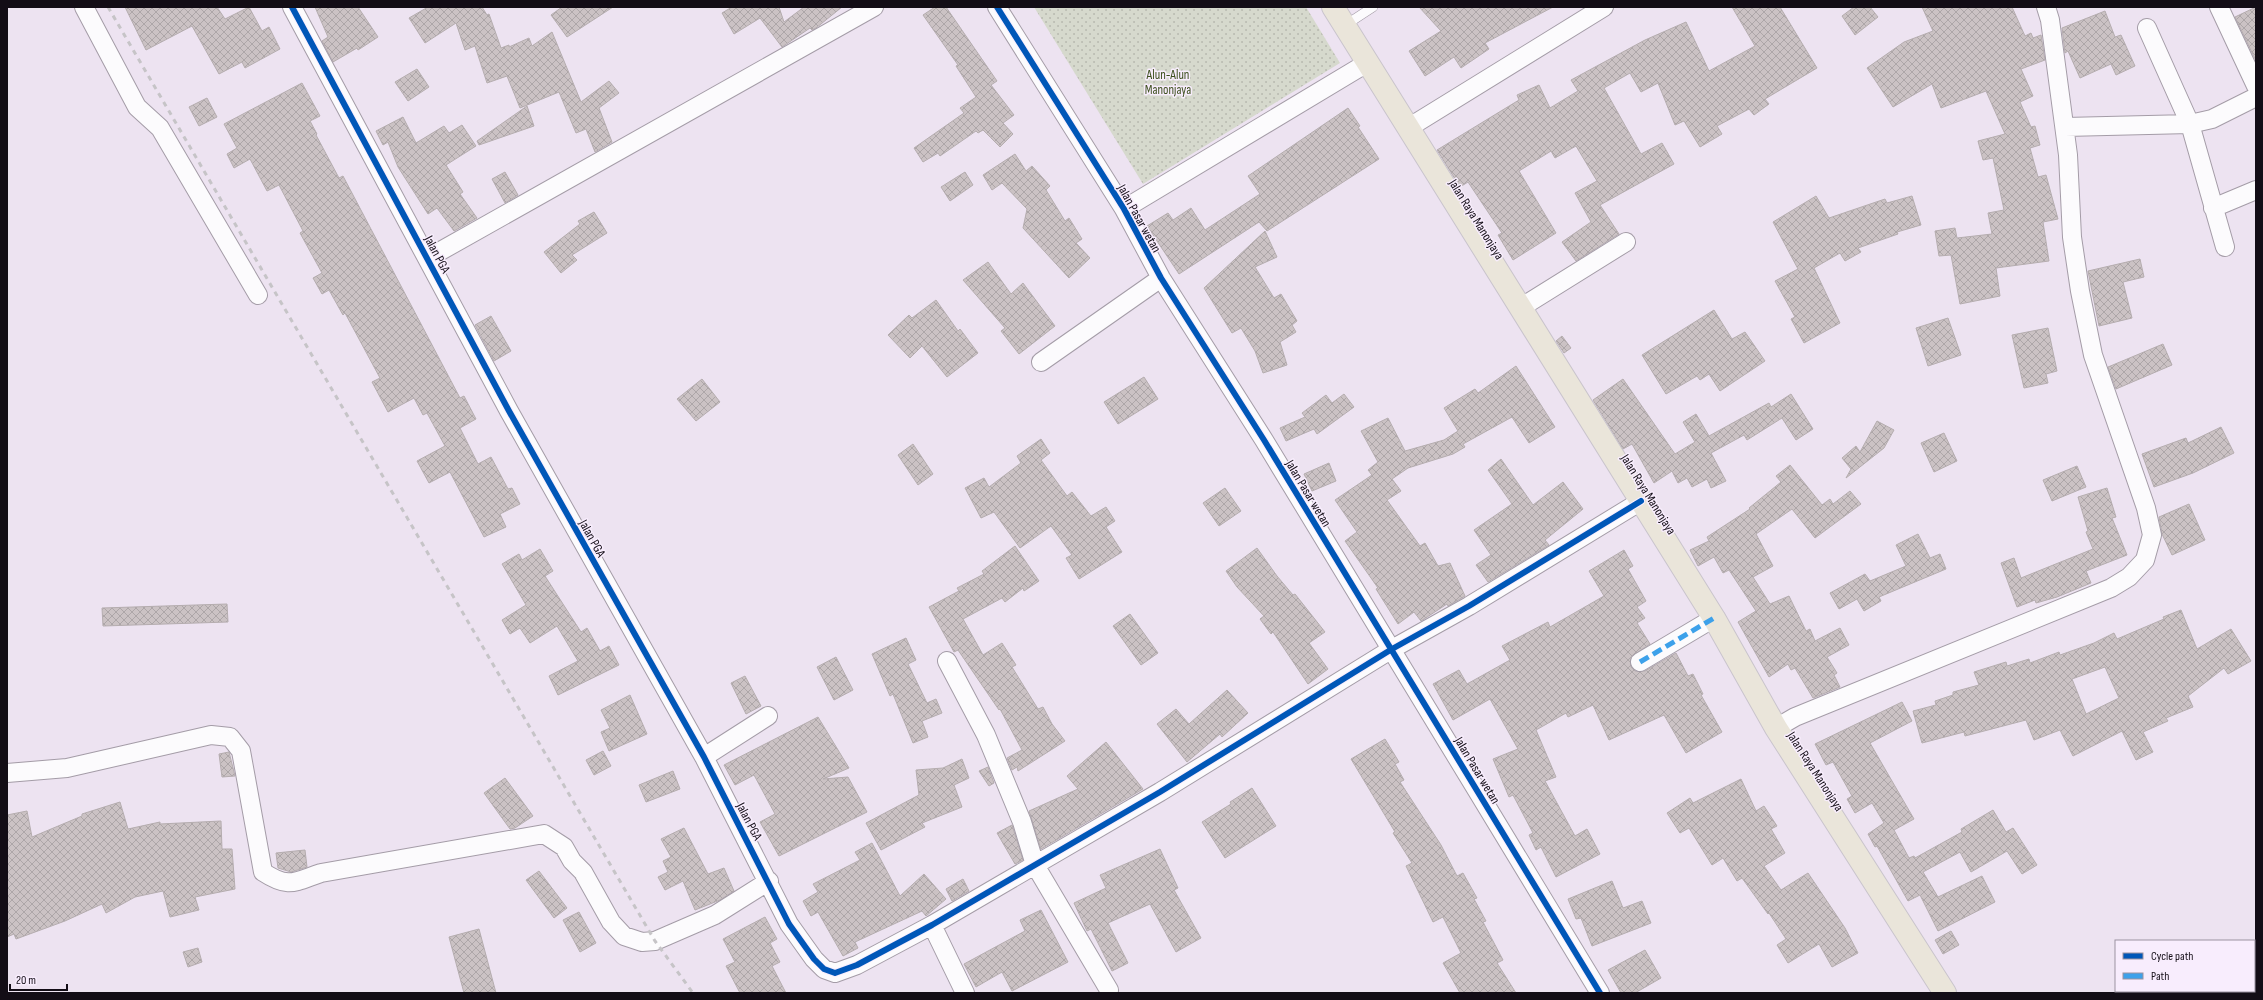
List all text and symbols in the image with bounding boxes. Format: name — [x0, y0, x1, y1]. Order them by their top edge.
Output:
park label: Alun-Alun Manonjaya — [1145, 67, 1191, 98]
street label: Jalan Raya Manonjaya — [1445, 176, 1507, 263]
street label: Jalan Pasar wetan — [1113, 181, 1164, 255]
street label: Jalan PGA — [420, 232, 454, 276]
street label: Jalan Raya Manonjaya — [1617, 451, 1679, 538]
street label: Jalan Pasar wetan — [1281, 456, 1334, 530]
street label: Jalan PGA — [575, 516, 609, 560]
street label: Jalan Raya Manonjaya — [1783, 728, 1847, 814]
street label: Jalan Pasar wetan — [1450, 733, 1503, 807]
street label: Jalan PGA — [732, 799, 766, 843]
legend — [2115, 940, 2255, 992]
text: Cycle path — [2151, 949, 2193, 964]
scale bar — [10, 966, 67, 992]
text: Path — [2151, 969, 2169, 984]
text: 20 m — [16, 973, 36, 988]

